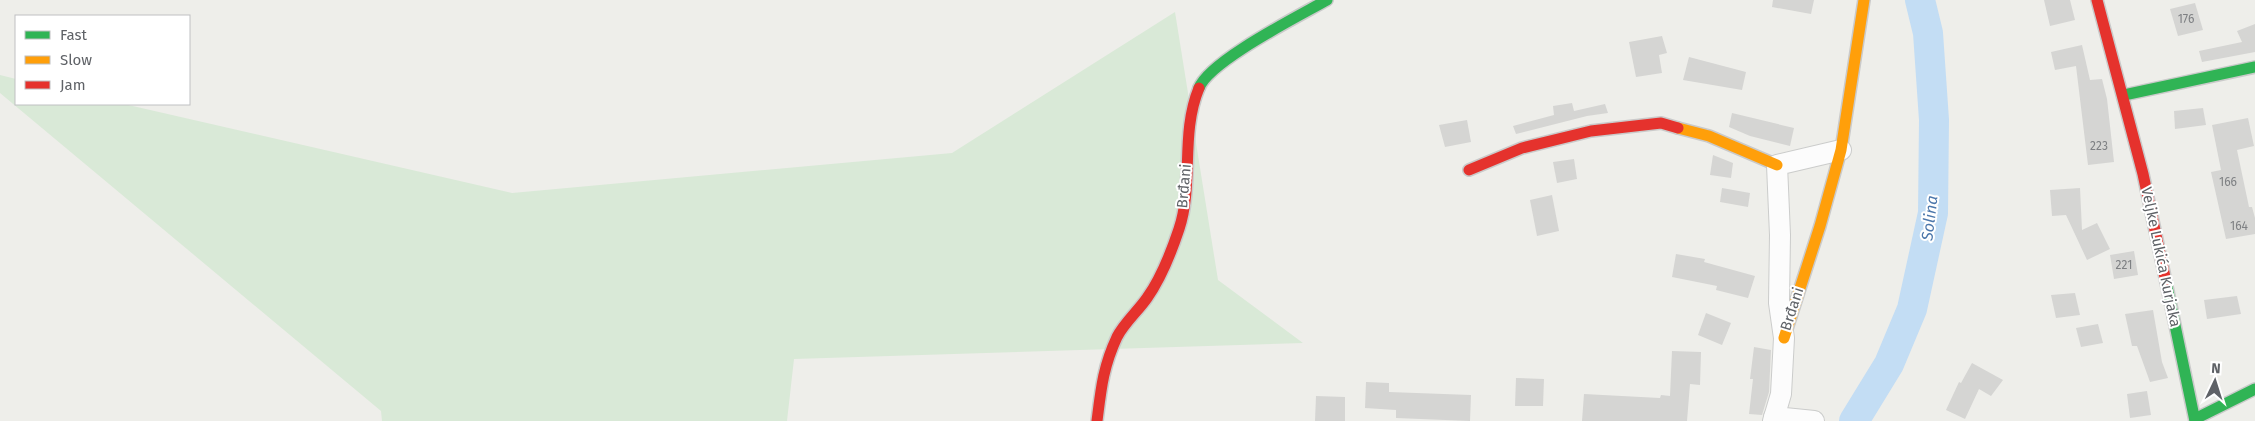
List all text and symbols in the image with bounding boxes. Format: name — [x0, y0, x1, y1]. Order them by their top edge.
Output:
house number: 176 — [2178, 12, 2194, 26]
legend — [15, 15, 190, 105]
text: Fast — [60, 26, 87, 44]
text: Slow — [60, 51, 92, 69]
text: Jam — [60, 76, 86, 94]
house number: 223 — [2090, 139, 2108, 153]
street label: Brđani — [1173, 163, 1195, 209]
house number: 166 — [2219, 175, 2237, 189]
street label: Veljke Lukića Kurjaka — [2137, 185, 2185, 329]
water label: Solina — [1917, 194, 1942, 243]
house number: 164 — [2230, 219, 2249, 233]
house number: 221 — [2116, 258, 2132, 272]
street label: Brđani — [1777, 285, 1807, 333]
north arrow — [2190, 356, 2240, 406]
text: N — [2211, 360, 2221, 377]

